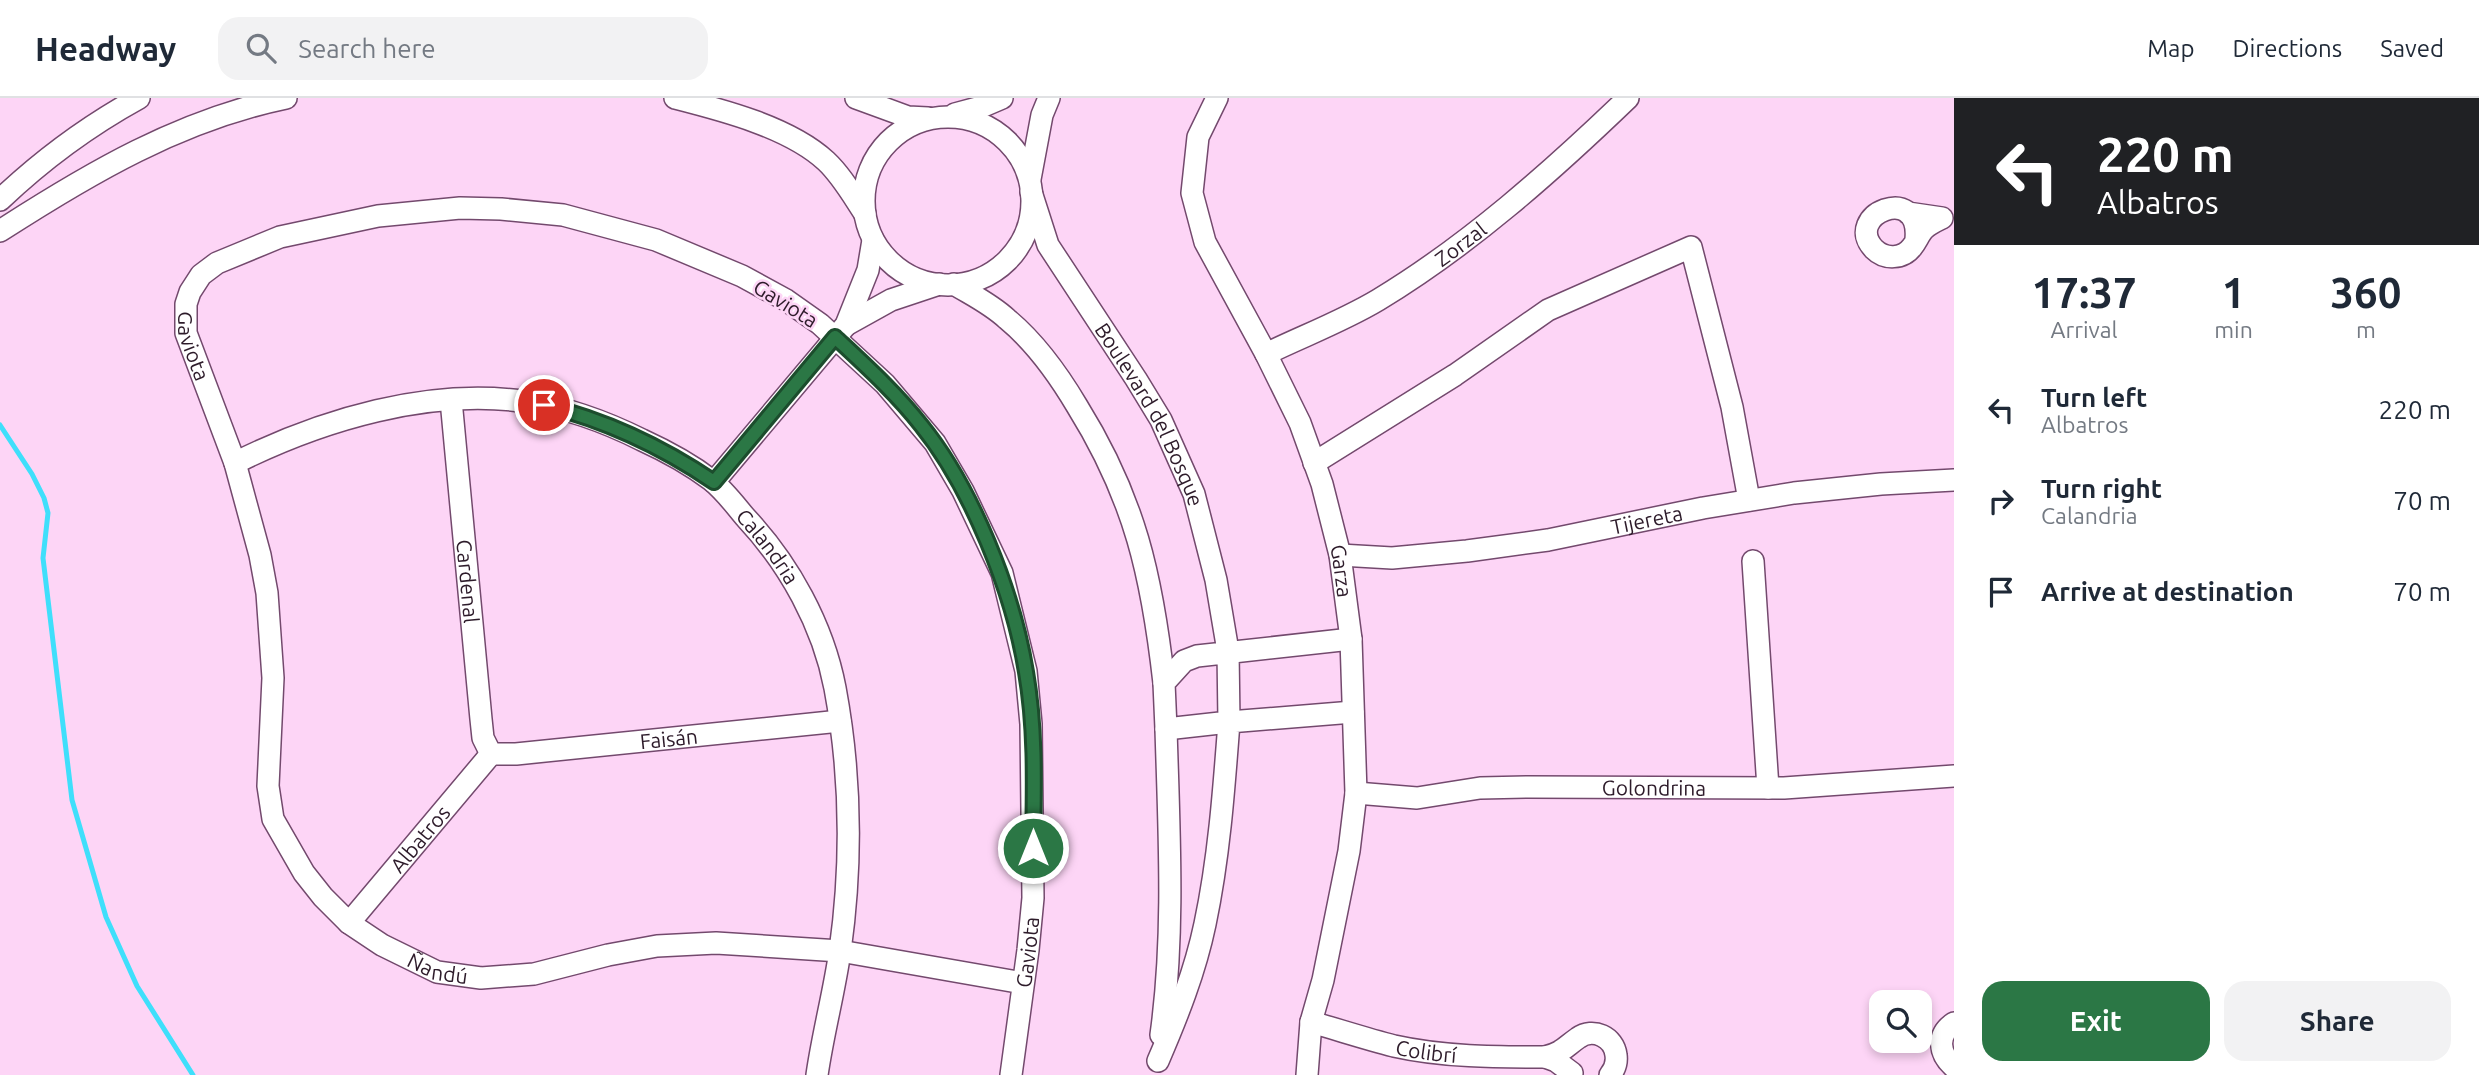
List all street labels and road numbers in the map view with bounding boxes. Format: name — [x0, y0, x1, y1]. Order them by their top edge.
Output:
street label: Zorzal — [1430, 217, 1491, 271]
street label: Gaviota — [749, 274, 823, 332]
street label: Gaviota — [174, 311, 215, 384]
street label: Boulevard del Bosque — [1090, 318, 1209, 508]
street label: Tijereta — [1609, 501, 1685, 539]
street label: Calandria — [732, 504, 804, 588]
street label: Cardenal — [452, 538, 484, 624]
street label: Garza — [1326, 542, 1357, 599]
street label: Faisán — [639, 724, 699, 753]
street label: Golondrina — [1602, 775, 1706, 800]
street label: Albatros — [385, 800, 455, 877]
street label: Gaviota — [1011, 915, 1043, 989]
street label: Ñandú — [404, 947, 469, 988]
street label: Colibrí — [1394, 1035, 1458, 1067]

